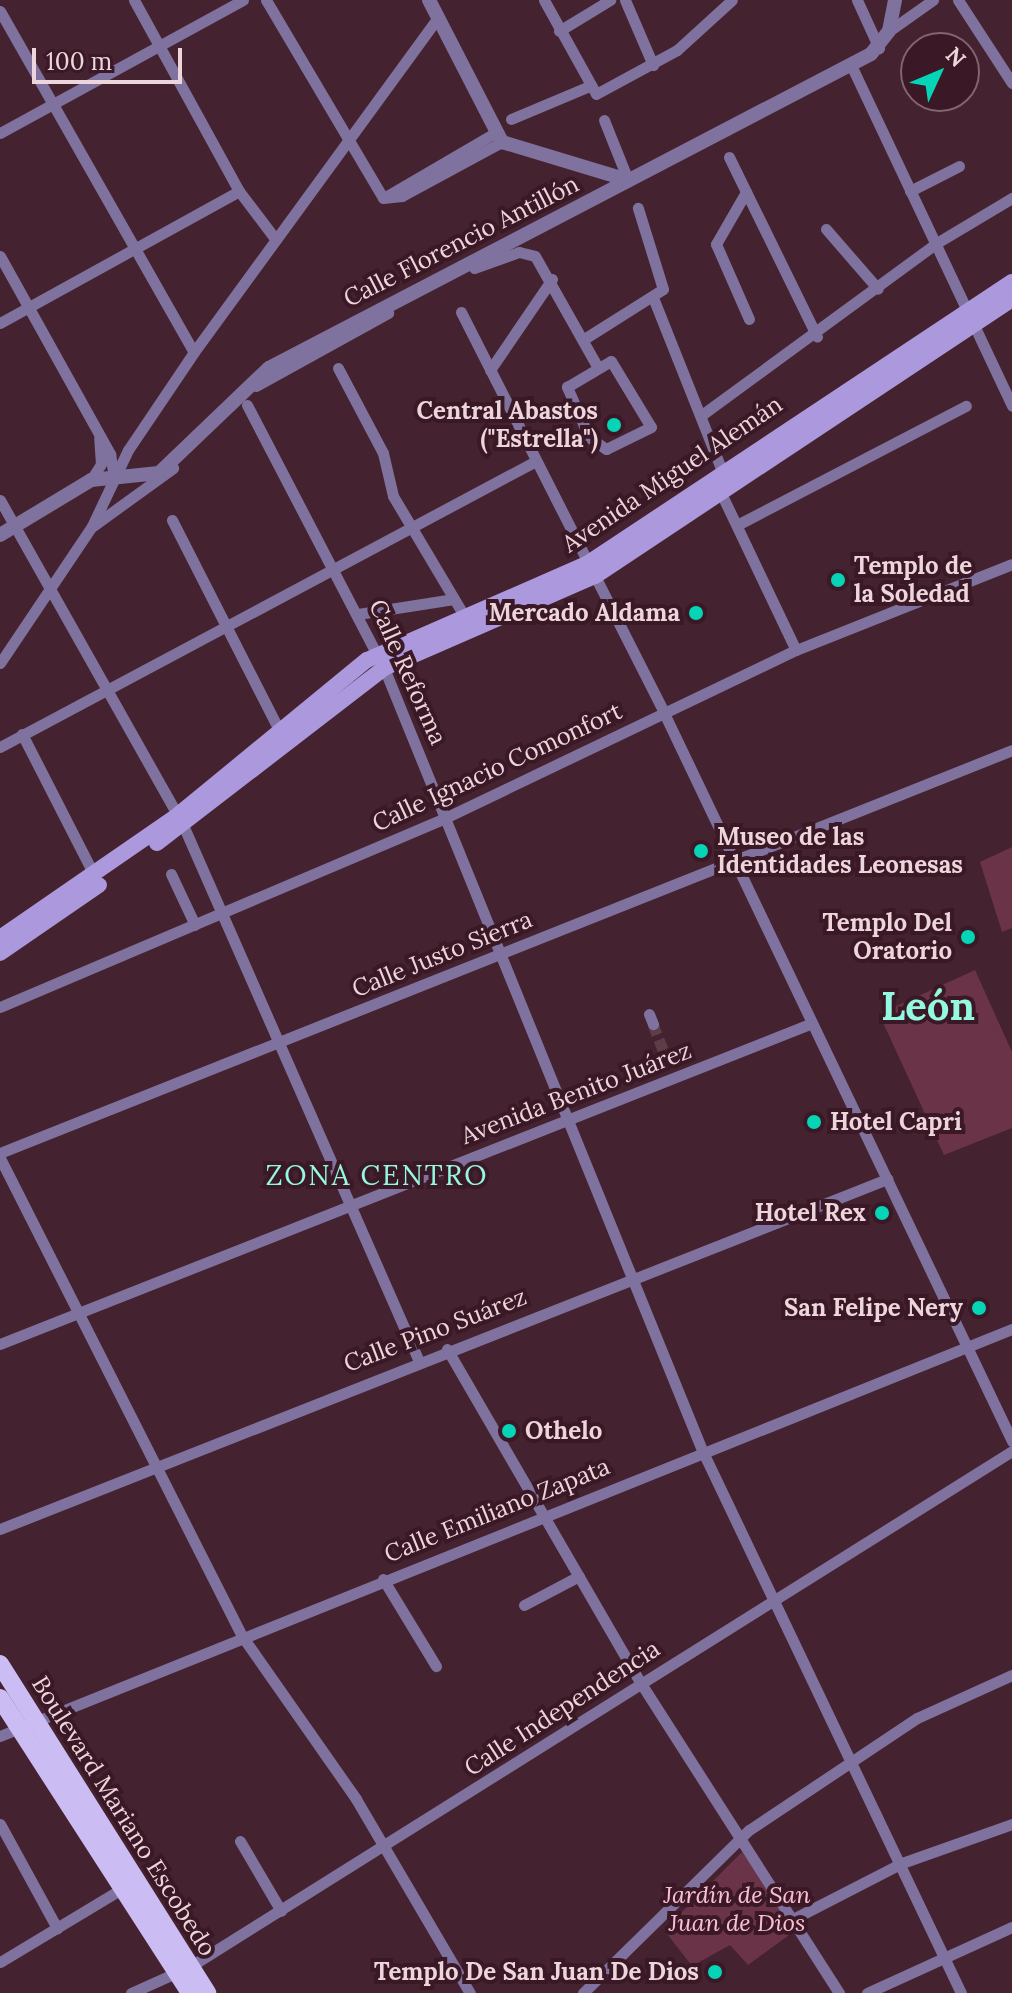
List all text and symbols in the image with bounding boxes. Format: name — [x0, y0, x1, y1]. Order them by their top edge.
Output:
scale bar — [36, 32, 186, 82]
north arrow — [900, 32, 980, 112]
text: N — [940, 41, 972, 73]
text: 100 m — [46, 46, 112, 77]
street label: Calle Florencio Antillón — [339, 169, 583, 313]
street label: Avenida Miguel Alemán — [557, 390, 787, 558]
place label: Central Abastos ("Estrella") — [417, 397, 598, 453]
marker: Central Abastos ("Estrella") — [605, 416, 623, 434]
place label: Templo de la Soledad — [854, 552, 972, 608]
marker: Templo de la Soledad — [829, 571, 847, 589]
street label: Calle Reforma — [363, 595, 453, 749]
place label: Mercado Aldama — [489, 599, 680, 627]
marker: Mercado Aldama — [687, 604, 705, 622]
street label: Calle Ignacio Comonfort — [368, 696, 626, 838]
place label: Museo de las Identidades Leonesas — [717, 823, 963, 879]
marker: Museo de las Identidades Leonesas — [692, 842, 710, 860]
street label: Calle Justo Sierra — [348, 905, 536, 1003]
place label: Templo Del Oratorio — [822, 909, 952, 965]
marker: Templo Del Oratorio — [959, 928, 977, 946]
district label: León — [881, 982, 975, 1030]
street label: Avenida Benito Juárez — [457, 1036, 695, 1150]
place label: Hotel Capri — [830, 1108, 962, 1136]
marker: Hotel Capri — [805, 1113, 823, 1131]
district label: ZONA CENTRO — [265, 1158, 489, 1192]
place label: Hotel Rex — [755, 1199, 866, 1227]
marker: Hotel Rex — [873, 1204, 891, 1222]
street label: Calle Pino Suárez — [340, 1282, 530, 1378]
place label: San Felipe Nery — [784, 1294, 963, 1322]
marker: San Felipe Nery — [970, 1299, 988, 1317]
place label: Othelo — [525, 1417, 602, 1445]
marker: Othelo — [500, 1422, 518, 1440]
street label: Calle Emiliano Zapata — [380, 1452, 614, 1568]
street label: Calle Independencia — [459, 1634, 665, 1782]
street label: Boulevard Mariano Escobedo — [26, 1671, 222, 1961]
park label: Jardín de San Juan de Dios — [664, 1881, 810, 1937]
place label: Templo De San Juan De Dios — [374, 1958, 699, 1986]
marker: Templo De San Juan De Dios — [706, 1963, 724, 1981]

